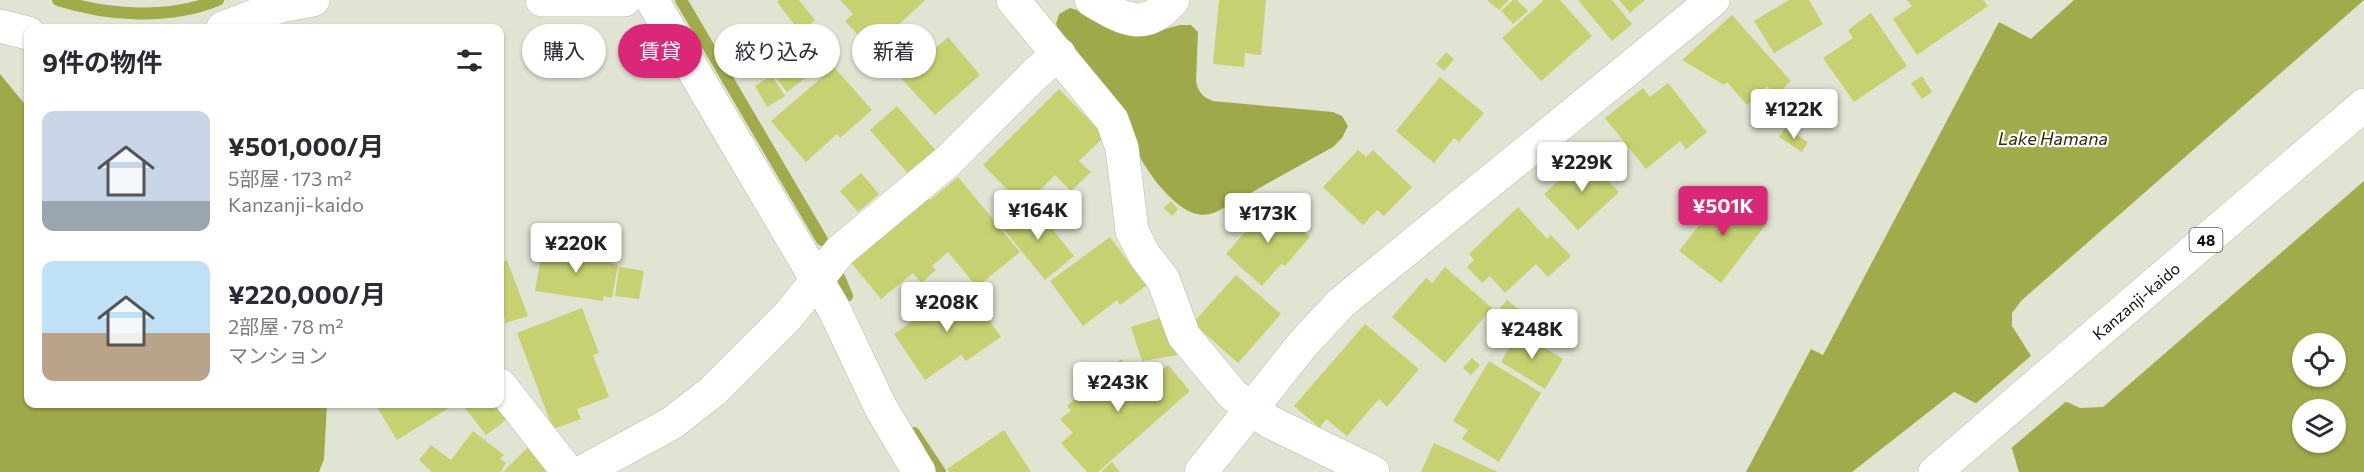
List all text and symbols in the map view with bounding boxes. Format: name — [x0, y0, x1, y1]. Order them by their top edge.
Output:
chip: 購入 — [522, 24, 606, 78]
chip: 賃貸 — [618, 24, 702, 78]
chip: 絞り込み — [714, 24, 840, 78]
chip: 新着 — [852, 24, 936, 78]
icon: filters — [453, 44, 486, 77]
text: 9件の物件 — [42, 46, 162, 77]
pin: ¥122K — [1752, 89, 1836, 140]
text: ¥122K — [1765, 96, 1823, 120]
water label: Lake Hamana — [1998, 127, 2108, 149]
text: ¥501,000/月 — [228, 130, 384, 161]
icon: home — [90, 135, 162, 207]
pin: ¥229K — [1540, 142, 1624, 193]
text: ¥229K — [1551, 149, 1613, 173]
text: 5部屋 · 173 m² — [228, 166, 352, 190]
pin: ¥501K — [1681, 186, 1765, 237]
pin: ¥164K — [996, 190, 1080, 241]
text: Kanzanji-kaido — [228, 192, 364, 216]
pin: ¥173K — [1226, 193, 1310, 244]
text: ¥501K — [1693, 193, 1753, 217]
text: ¥164K — [1008, 197, 1068, 221]
text: ¥173K — [1239, 200, 1297, 224]
pin: ¥220K — [534, 223, 618, 274]
road number: 48 — [2190, 228, 2222, 252]
text: ¥220K — [545, 230, 607, 254]
street label: Kanzanji-kaido — [2088, 258, 2183, 343]
text: ¥220,000/月 — [228, 278, 386, 309]
pin: ¥208K — [905, 282, 989, 333]
icon: home — [90, 285, 162, 357]
text: ¥208K — [915, 289, 979, 313]
pin: ¥248K — [1490, 309, 1574, 360]
text: 2部屋 · 78 m² — [228, 314, 343, 338]
text: ¥248K — [1501, 316, 1563, 340]
map controls — [2292, 333, 2346, 453]
button: locate — [2292, 333, 2346, 387]
text: マンション — [228, 343, 328, 367]
pin: ¥243K — [1076, 362, 1160, 413]
text: ¥243K — [1087, 369, 1149, 393]
button: layers — [2292, 399, 2346, 453]

